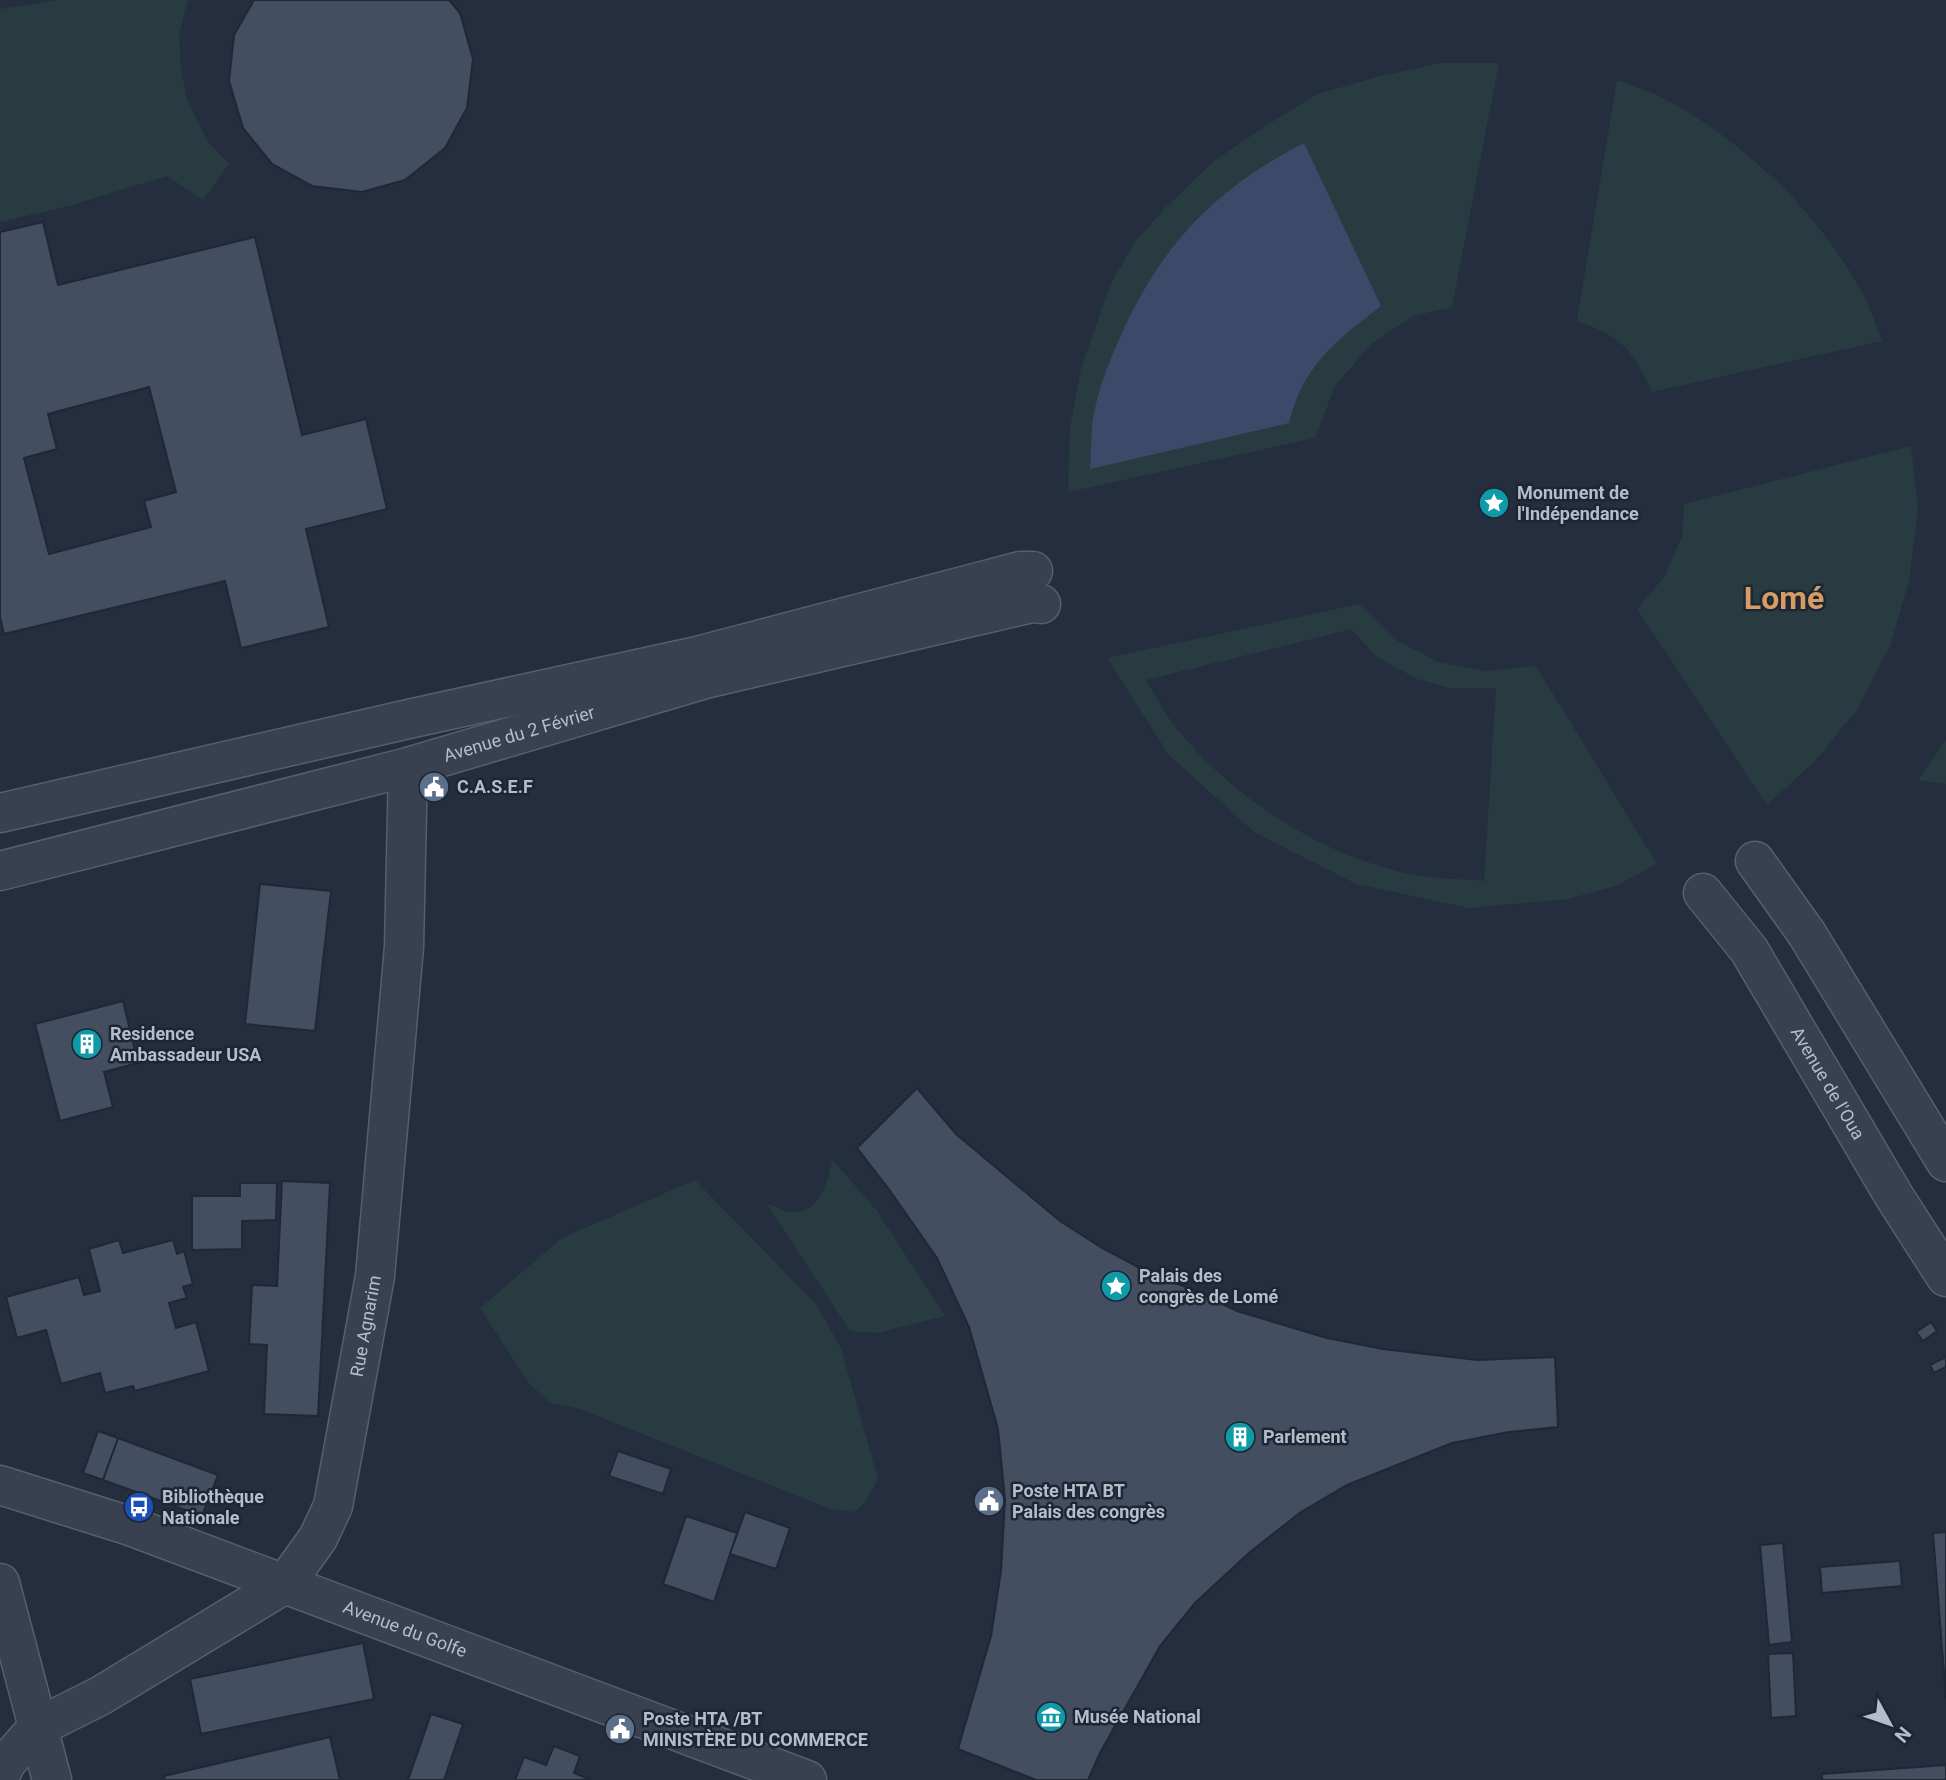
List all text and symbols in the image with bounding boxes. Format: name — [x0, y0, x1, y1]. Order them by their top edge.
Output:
place label: Monument de l'Indépendance — [1517, 482, 1639, 524]
place icon: Monument de l'Indépendance — [1477, 486, 1511, 520]
district label: Lomé — [1744, 579, 1824, 617]
street label: Avenue du 2 Février — [441, 701, 597, 766]
public building icon: C.A.S.E.F — [417, 770, 451, 804]
place label: C.A.S.E.F — [457, 776, 533, 797]
place label: Residence Ambassadeur USA — [110, 1023, 262, 1065]
street label: Avenue de l'Oua — [1787, 1023, 1869, 1143]
building icon: Residence Ambassadeur USA — [70, 1027, 104, 1061]
place label: Palais des congrès de Lomé — [1139, 1265, 1279, 1307]
place icon: Palais des congrès de Lomé — [1099, 1269, 1133, 1303]
street label: Rue Agnarim — [346, 1273, 385, 1378]
building icon: Parlement — [1223, 1420, 1257, 1454]
place label: Parlement — [1263, 1426, 1347, 1447]
place label: Poste HTA BT Palais des congrès — [1012, 1480, 1165, 1522]
public building icon: Poste HTA BT Palais des congrès — [972, 1484, 1006, 1518]
place label: Bibliothèque Nationale — [162, 1486, 264, 1528]
bus stop icon: Bibliothèque Nationale — [122, 1490, 156, 1524]
street label: Avenue du Golfe — [340, 1596, 470, 1661]
north arrow — [1855, 1689, 1925, 1759]
museum icon: Musée National — [1034, 1700, 1068, 1734]
place label: Musée National — [1074, 1706, 1201, 1727]
place label: Poste HTA /BT MINISTÈRE DU COMMERCE — [643, 1708, 868, 1750]
public building icon: Poste HTA /BT MINISTÈRE DU COMMERCE — [603, 1712, 637, 1746]
text: N — [1890, 1722, 1916, 1747]

